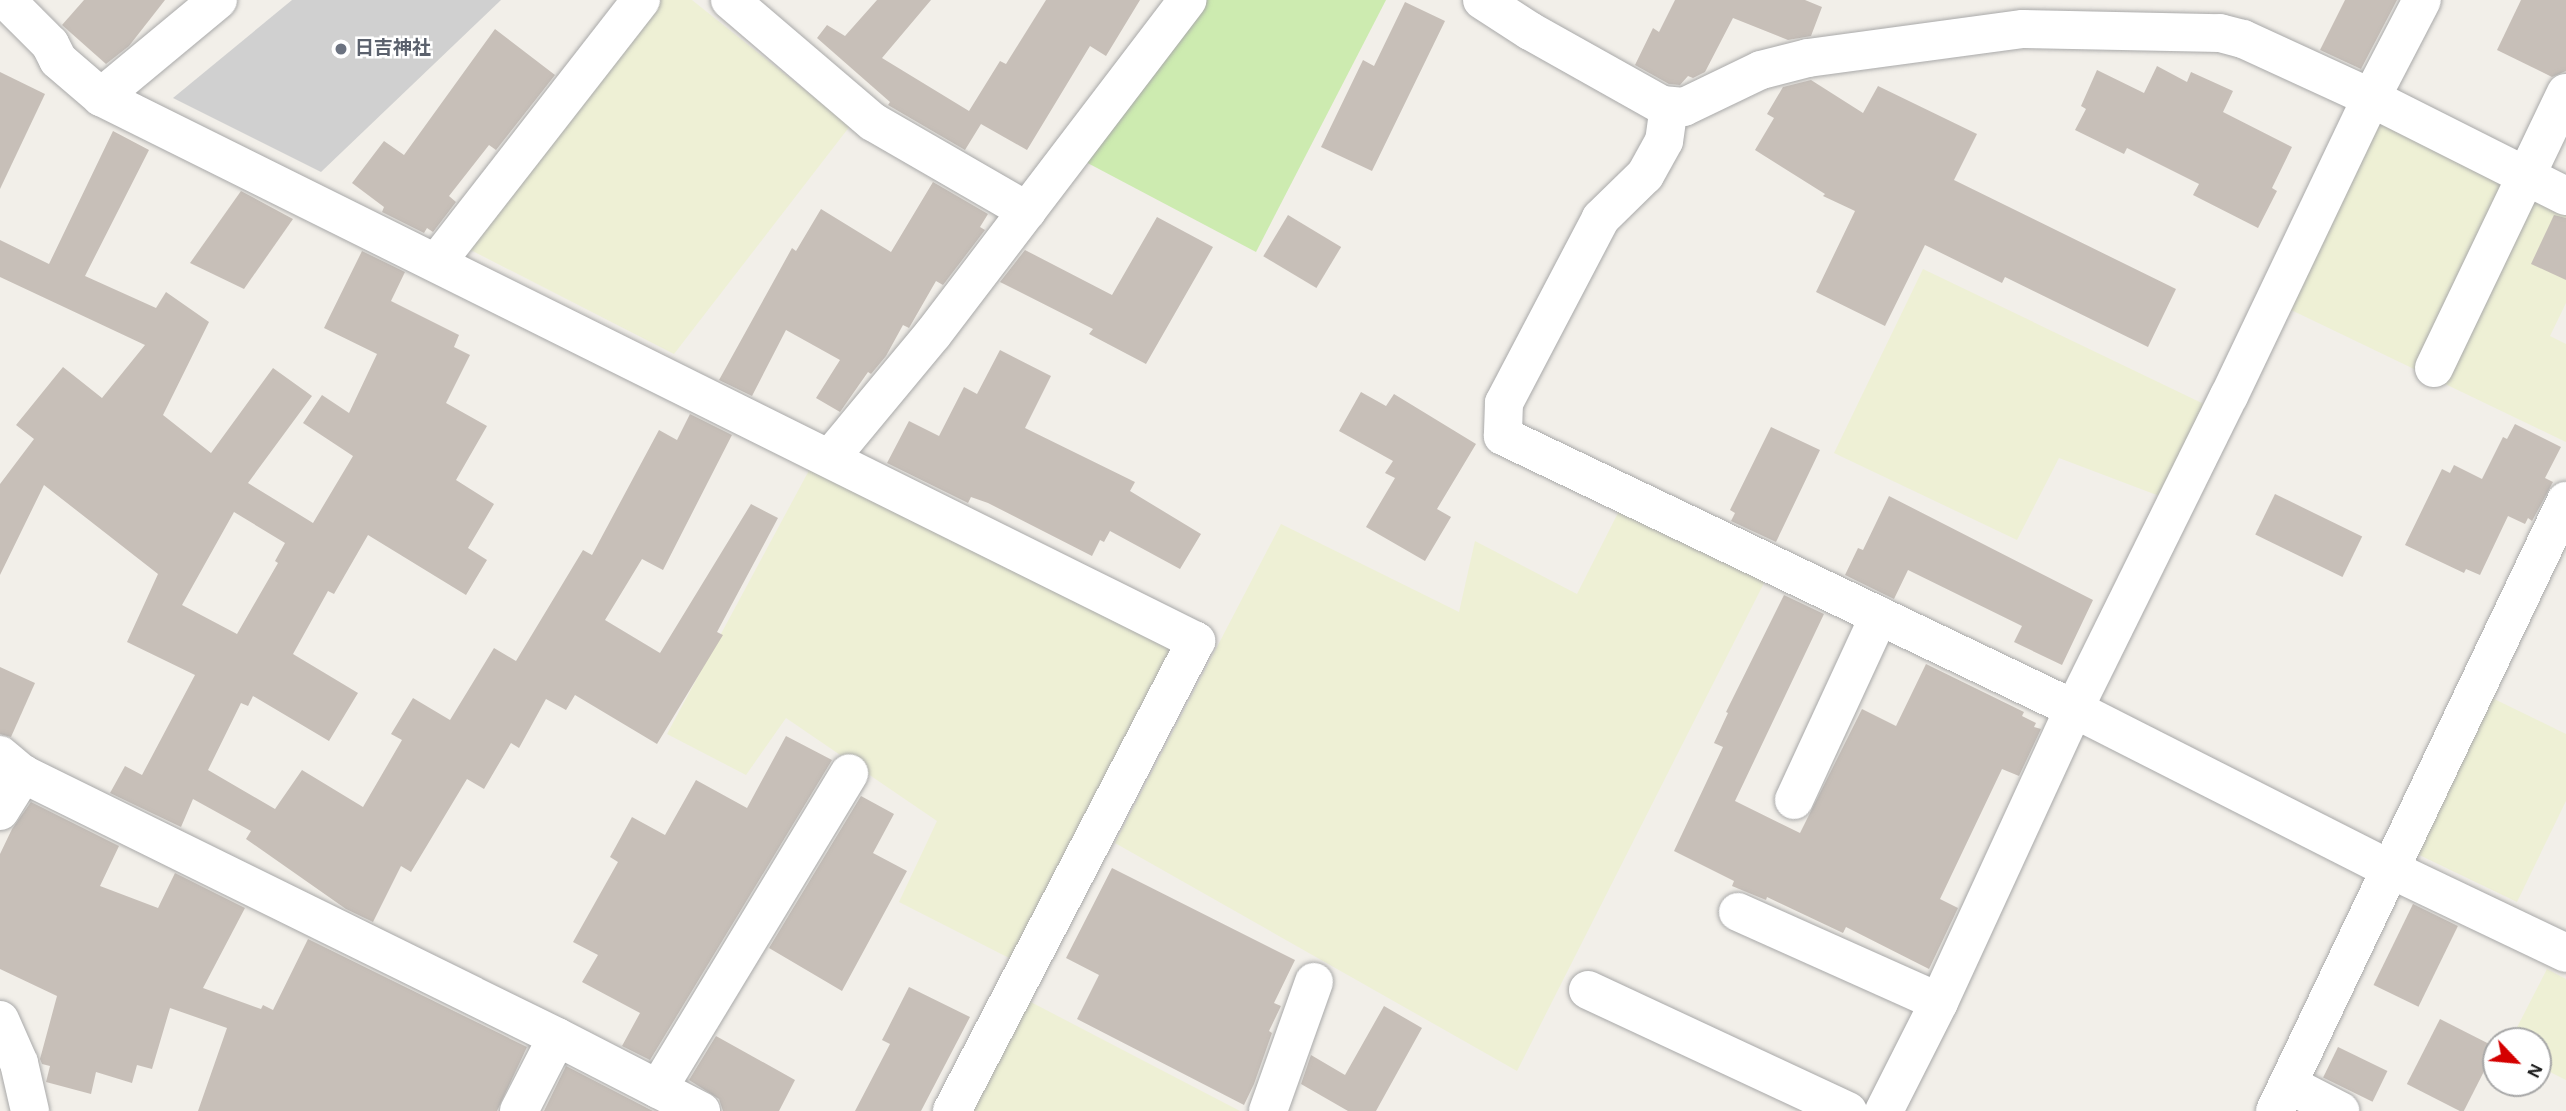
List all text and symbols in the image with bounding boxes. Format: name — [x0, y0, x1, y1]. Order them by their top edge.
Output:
place label: 日吉神社 — [355, 38, 431, 60]
marker: 日吉神社 — [333, 41, 349, 57]
north arrow — [2482, 1027, 2552, 1097]
text: N — [2523, 1060, 2546, 1081]

